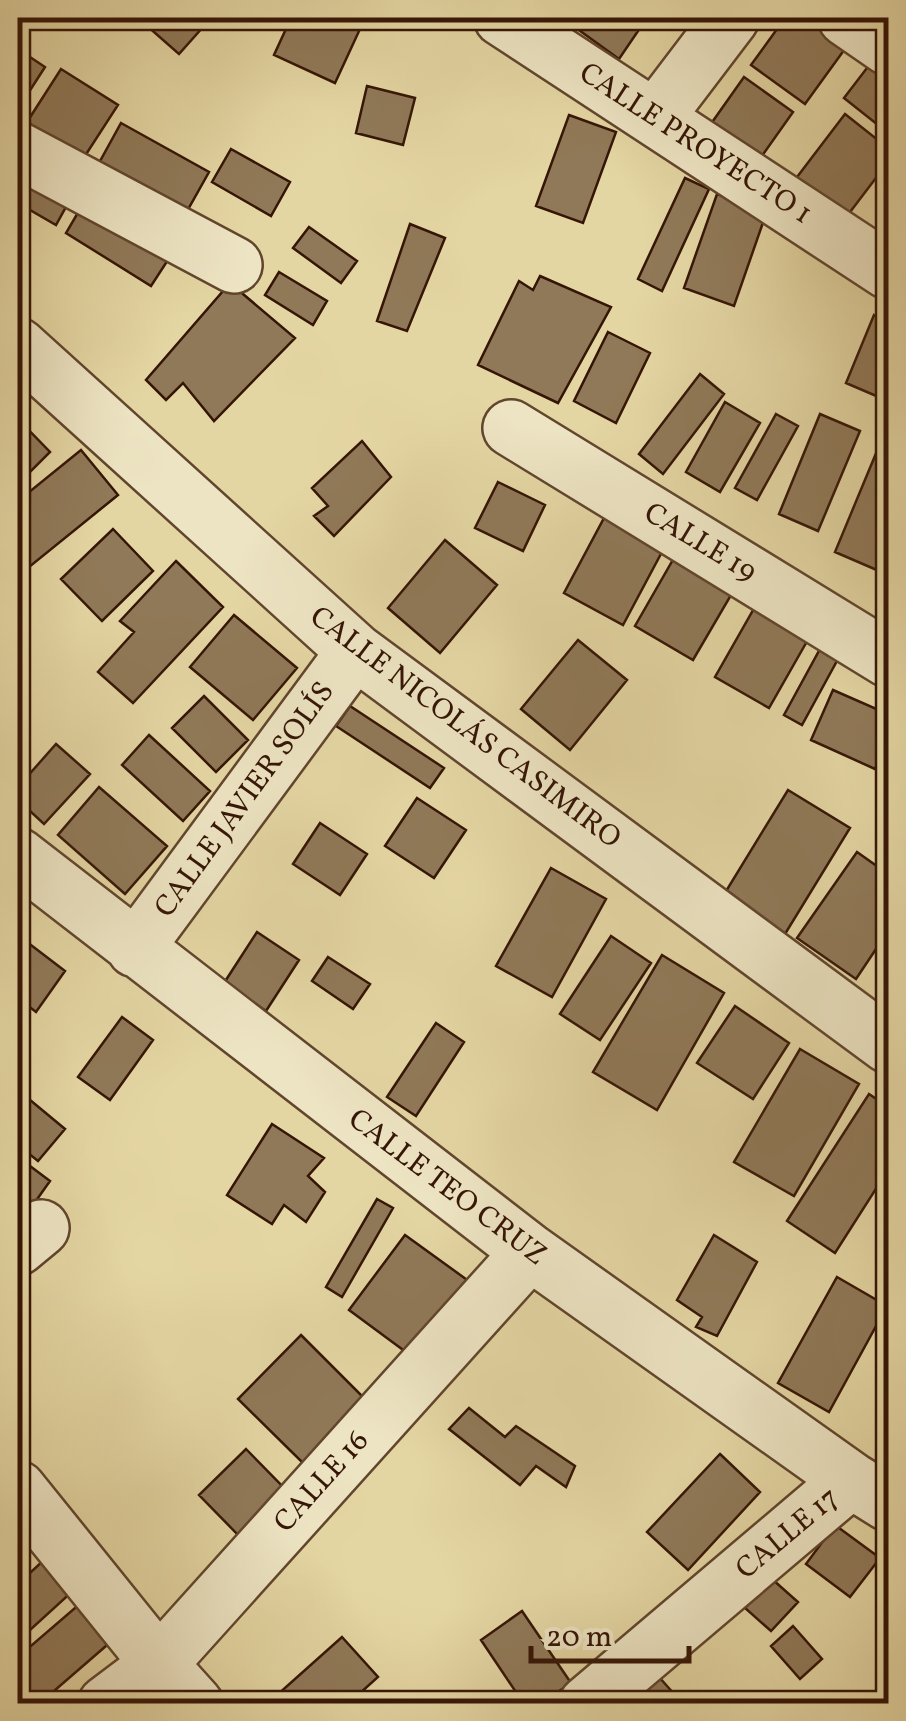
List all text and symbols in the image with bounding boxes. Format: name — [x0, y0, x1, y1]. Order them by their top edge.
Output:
street label: CALLE PROYECTO 1 — [570, 53, 820, 235]
street label: CALLE 19 — [636, 493, 764, 593]
street label: CALLE NICOLÁS CASIMIRO — [300, 597, 630, 859]
street label: CALLE JAVIER SOLÍS — [145, 673, 345, 927]
street label: CALLE TEO CRUZ — [339, 1099, 555, 1277]
street label: CALLE 16 — [265, 1422, 379, 1542]
street label: CALLE 17 — [727, 1478, 849, 1590]
scale bar — [531, 1601, 688, 1663]
text: 20 m — [546, 1617, 612, 1659]

